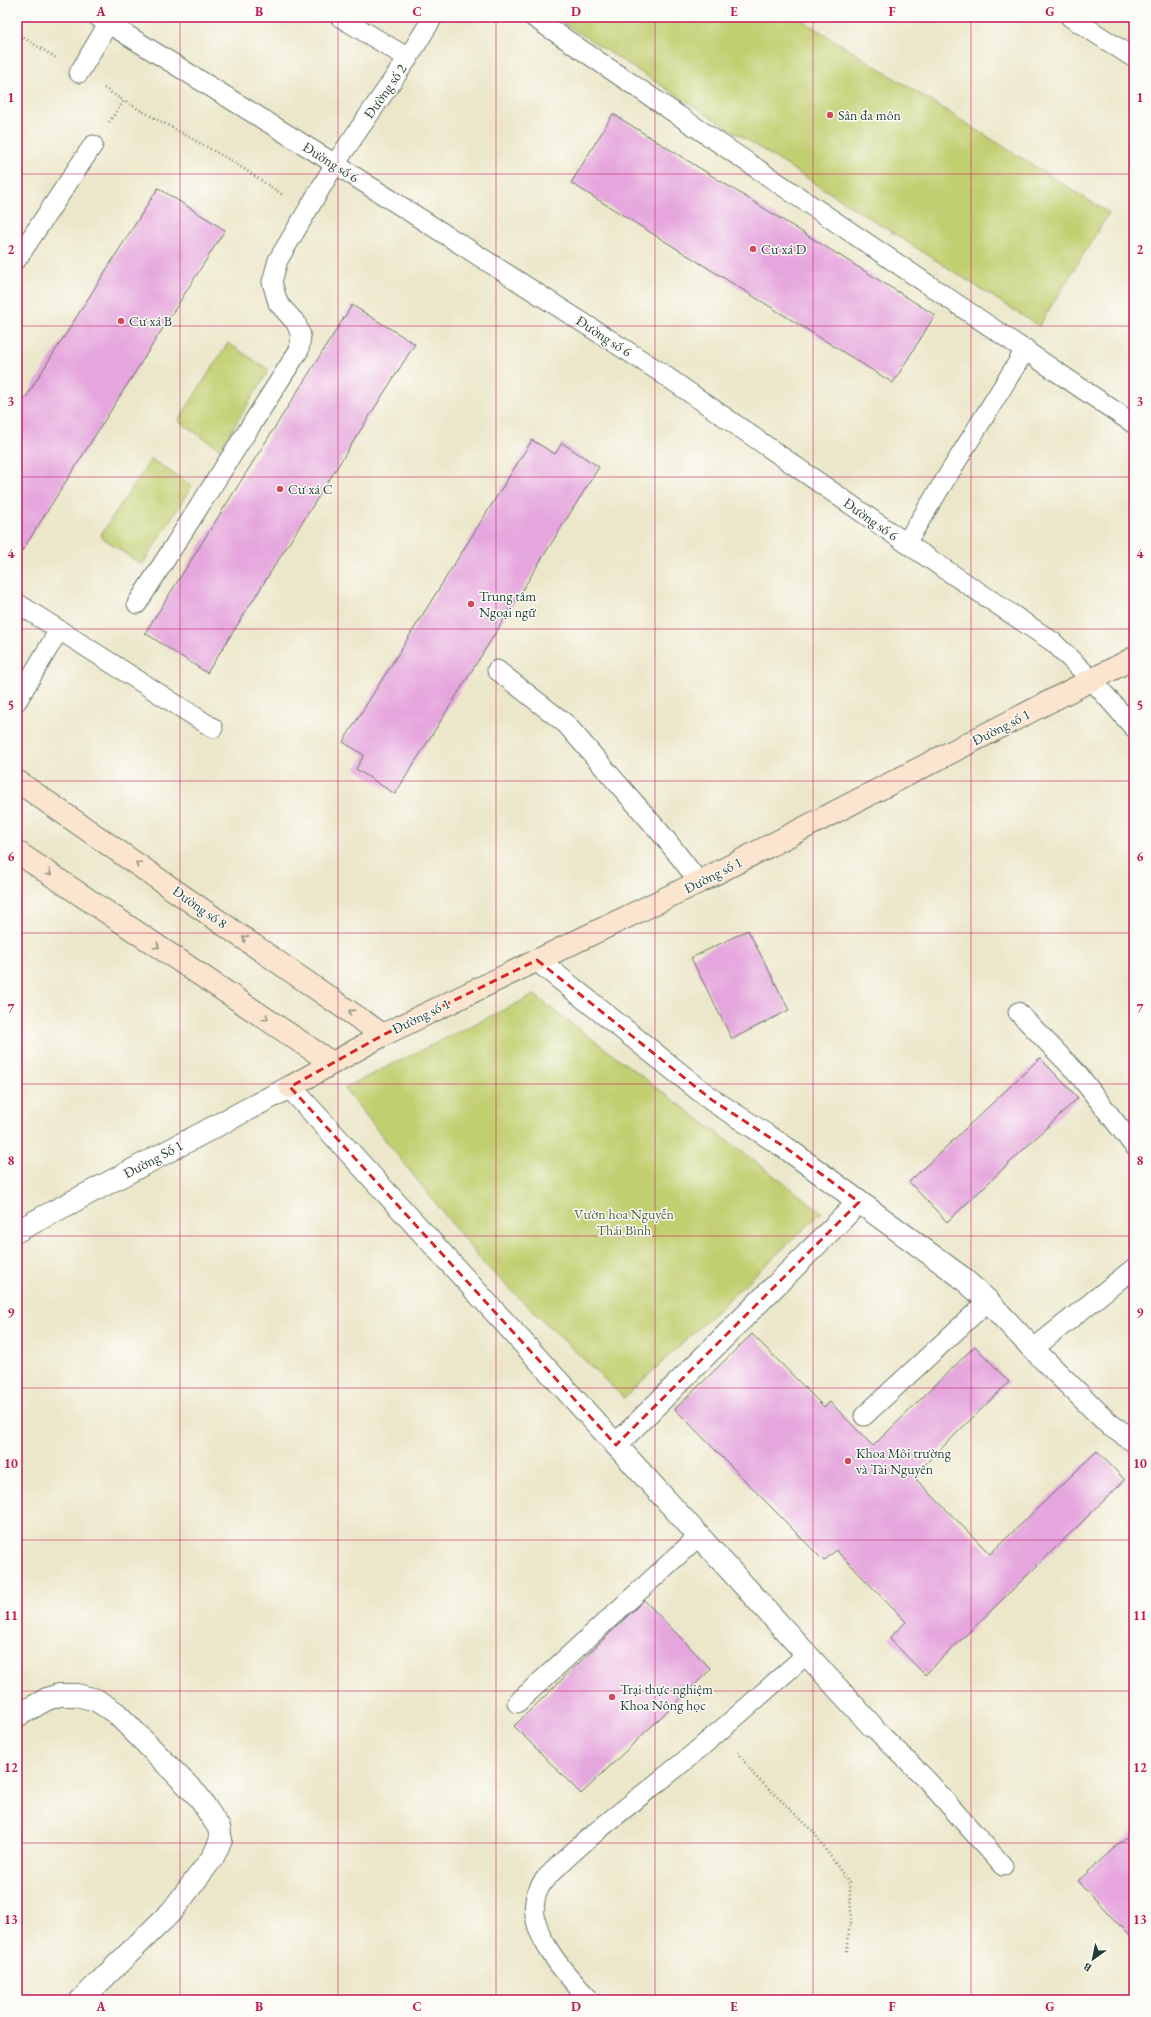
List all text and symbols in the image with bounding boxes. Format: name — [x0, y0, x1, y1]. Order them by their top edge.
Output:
text: A — [95, 3, 106, 20]
text: B — [255, 3, 263, 20]
text: C — [412, 3, 422, 20]
text: D — [571, 3, 581, 20]
text: E — [730, 3, 738, 20]
text: F — [888, 3, 896, 20]
text: G — [1045, 3, 1055, 20]
street label: Đường số 2 — [360, 60, 411, 122]
text: 1 — [8, 89, 15, 106]
text: 1 — [1137, 89, 1144, 106]
place label: Sân đa môn — [838, 106, 902, 124]
marker: Sân đa môn — [825, 110, 835, 120]
street label: Đường số 6 — [300, 138, 363, 186]
place label: Cư xá D — [761, 240, 807, 258]
text: 2 — [8, 241, 15, 258]
text: 2 — [1137, 241, 1144, 258]
marker: Cư xá D — [748, 244, 758, 254]
street label: Đường số 6 — [573, 311, 635, 361]
place label: Cư xá B — [129, 312, 172, 330]
marker: Cư xá B — [116, 316, 126, 326]
text: 3 — [8, 393, 15, 410]
text: 3 — [1137, 393, 1144, 410]
place label: Cư xá C — [288, 480, 333, 498]
marker: Cư xá C — [275, 484, 285, 494]
street label: Đường số 6 — [840, 494, 902, 545]
text: 4 — [8, 545, 15, 562]
text: 4 — [1137, 545, 1144, 562]
place label: Trung tâm Ngoại ngữ — [479, 587, 536, 621]
marker: Trung tâm Ngoại ngữ — [466, 599, 476, 609]
text: 5 — [8, 697, 14, 714]
text: 5 — [1137, 697, 1143, 714]
street label: Đường số 1 — [969, 705, 1033, 749]
text: 6 — [8, 848, 15, 865]
text: 6 — [1137, 848, 1144, 865]
street label: Đường số 1 — [681, 853, 745, 897]
one-way arrow — [135, 862, 142, 869]
one-way arrow — [45, 869, 52, 876]
street label: Đường số 8 — [169, 882, 231, 933]
one-way arrow — [242, 936, 249, 943]
one-way arrow — [153, 941, 160, 948]
street label: Đường số 1 — [389, 994, 453, 1038]
text: 7 — [8, 1000, 15, 1017]
text: 7 — [1137, 1000, 1144, 1017]
one-way arrow — [348, 1009, 355, 1017]
one-way arrow — [261, 1013, 268, 1020]
street label: Đường Số 1 — [120, 1136, 186, 1182]
text: 8 — [8, 1152, 15, 1169]
text: 8 — [1137, 1152, 1144, 1169]
park label: Vườn hoa Nguyễn Thái Bình — [574, 1205, 675, 1239]
text: 9 — [8, 1304, 15, 1321]
text: 9 — [1137, 1304, 1144, 1321]
place label: Khoa Môi trường và Tài Nguyên — [856, 1444, 952, 1478]
text: 10 — [4, 1455, 18, 1472]
text: 10 — [1133, 1455, 1147, 1472]
marker: Khoa Môi trường và Tài Nguyên — [843, 1456, 853, 1466]
text: 11 — [4, 1607, 18, 1624]
text: 11 — [1133, 1607, 1147, 1624]
place label: Trại thực nghiệm Khoa Nông học — [620, 1680, 713, 1714]
marker: Trại thực nghiệm Khoa Nông học — [607, 1692, 617, 1702]
text: 12 — [4, 1759, 18, 1776]
text: 12 — [1133, 1759, 1147, 1776]
text: 13 — [4, 1911, 18, 1928]
text: 13 — [1133, 1911, 1147, 1928]
north arrow — [1073, 1939, 1113, 1979]
text: B — [1081, 1960, 1094, 1975]
text: A — [95, 1998, 106, 2015]
text: B — [255, 1998, 263, 2015]
text: C — [412, 1998, 422, 2015]
text: D — [571, 1998, 581, 2015]
text: E — [730, 1998, 738, 2015]
text: F — [888, 1998, 896, 2015]
text: G — [1045, 1998, 1055, 2015]

